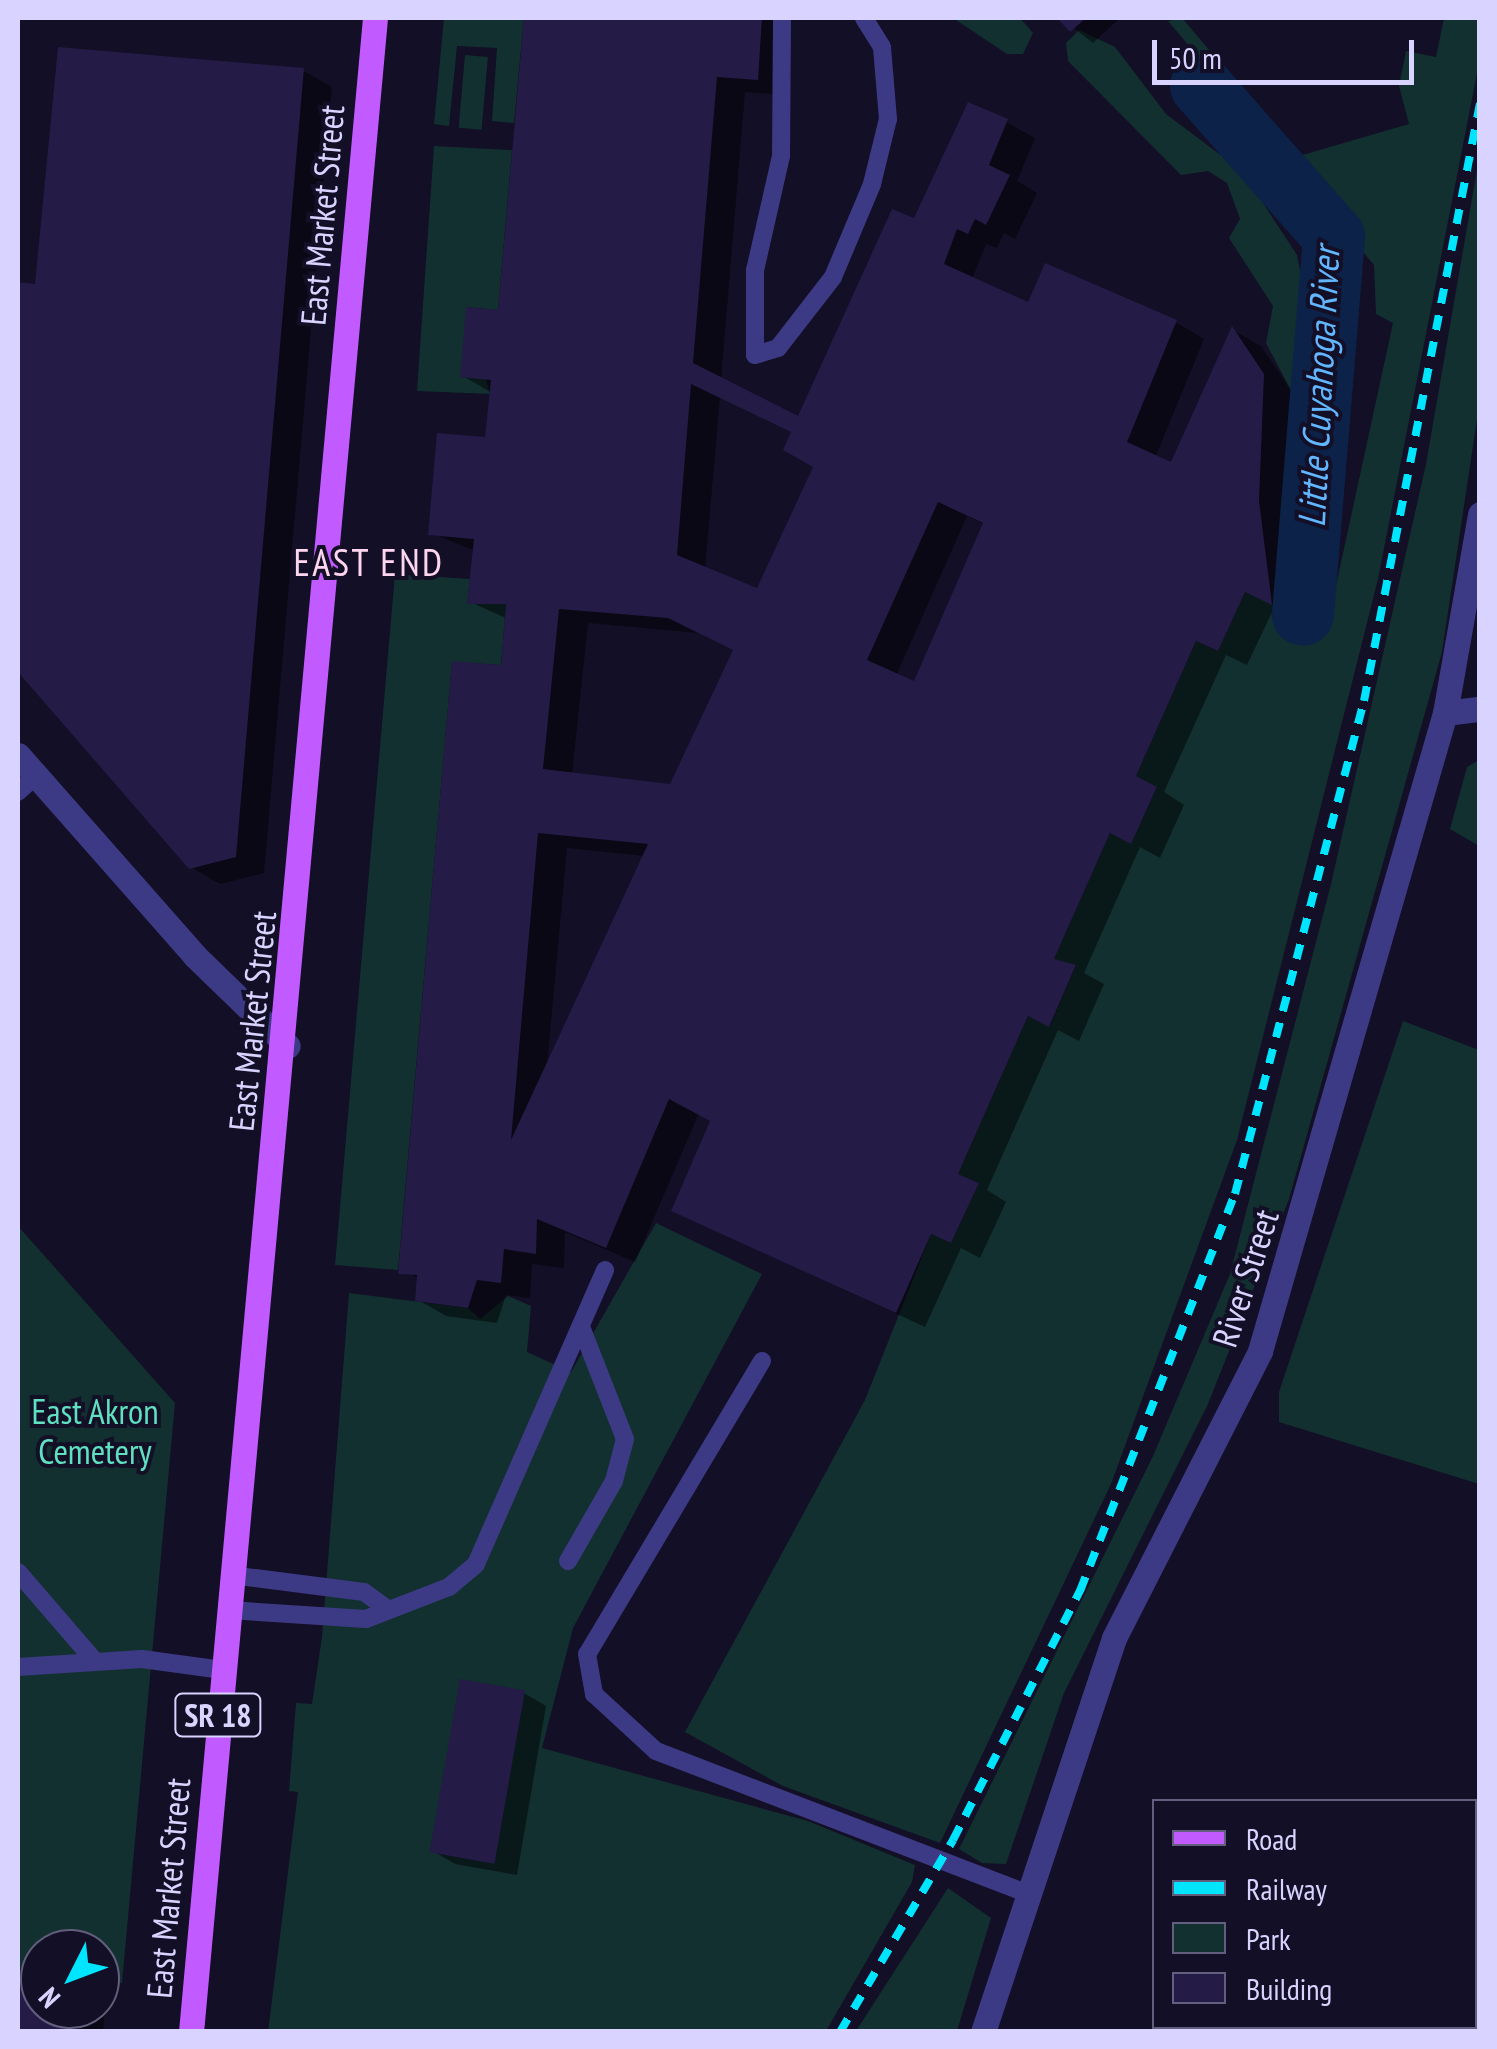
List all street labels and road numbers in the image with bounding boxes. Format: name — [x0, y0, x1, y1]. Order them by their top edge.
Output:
street label: East Market Street — [291, 103, 353, 327]
street label: East Market Street — [220, 909, 284, 1133]
street label: River Street — [1203, 1204, 1287, 1352]
road number: SR 18 — [173, 1688, 263, 1742]
street label: East Market Street — [137, 1776, 199, 2000]

